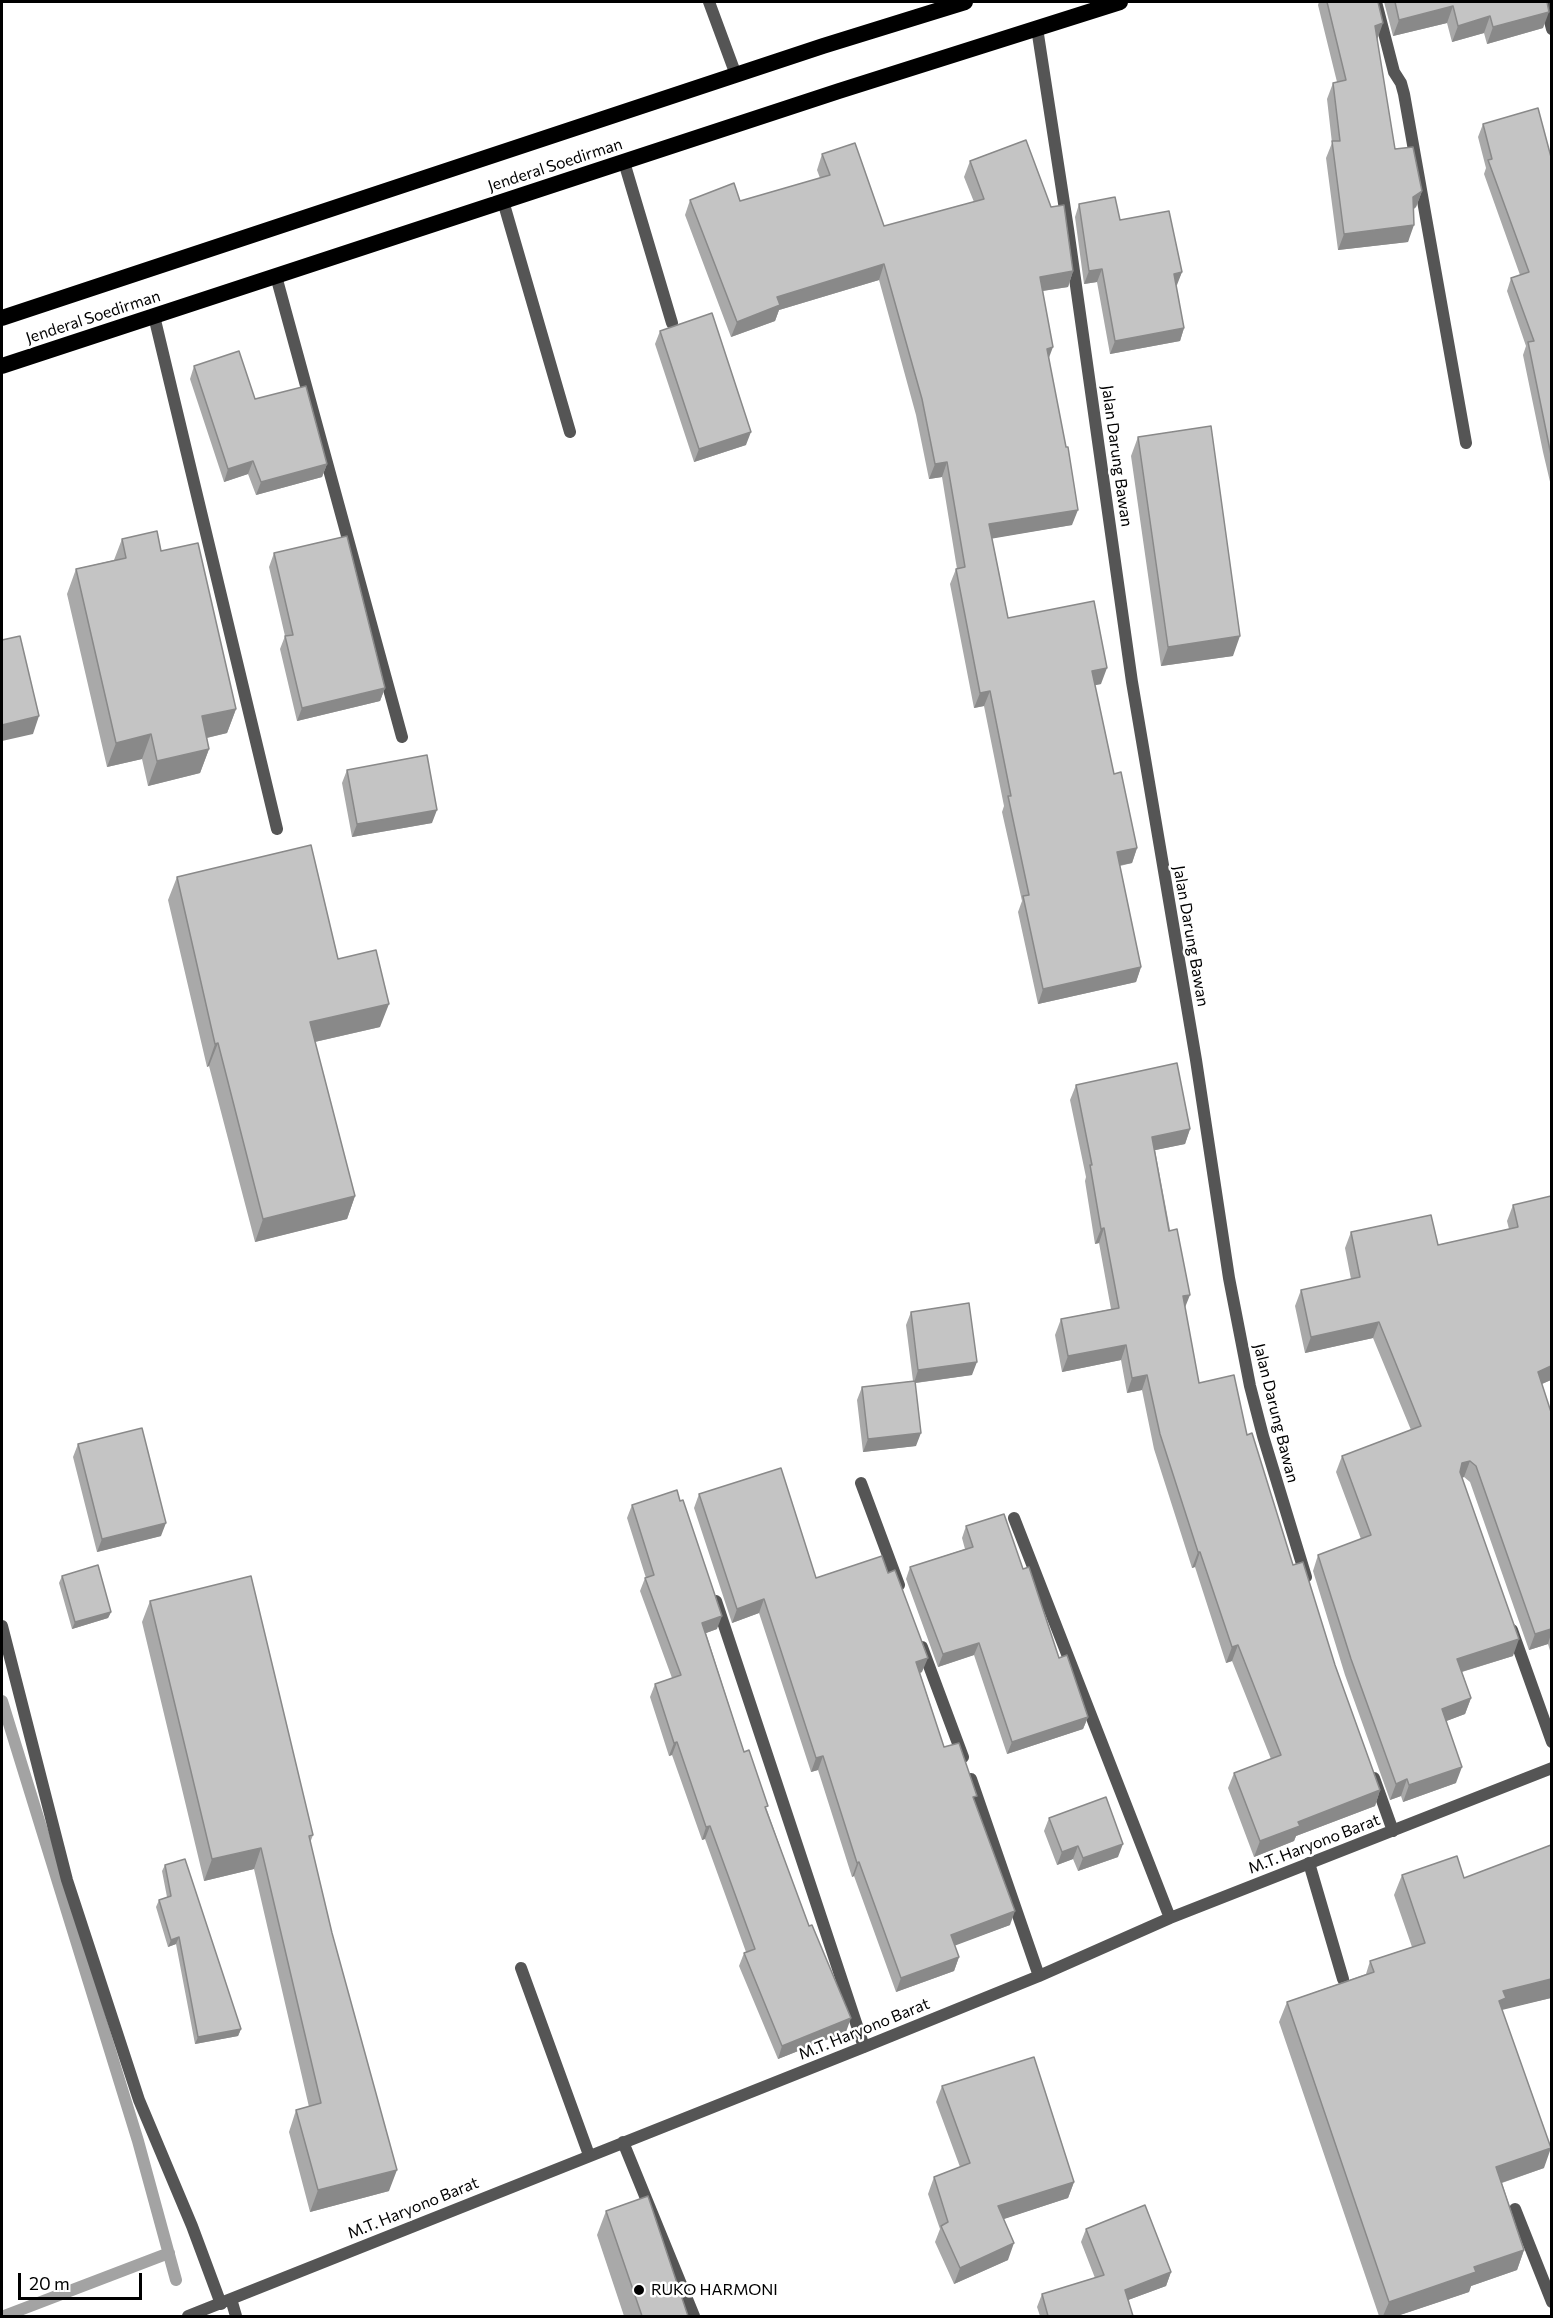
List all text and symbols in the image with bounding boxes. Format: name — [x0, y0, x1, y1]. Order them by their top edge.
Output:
street label: Jenderal Soedirman — [485, 134, 625, 196]
street label: Jenderal Soedirman — [23, 286, 163, 348]
street label: Jalan Darung Bawan — [1098, 384, 1136, 528]
street label: Jalan Darung Bawan — [1169, 864, 1213, 1008]
street label: Jalan Darung Bawan — [1249, 1341, 1303, 1485]
street label: M.T. Haryono Barat — [1245, 1810, 1383, 1878]
street label: M.T. Haryono Barat — [796, 1994, 932, 2064]
street label: M.T. Haryono Barat — [345, 2173, 481, 2243]
scale bar — [21, 2261, 146, 2299]
text: 20 m — [29, 2272, 70, 2294]
place label: RUKO HARMONI — [651, 2280, 778, 2300]
marker: RUKO HARMONI — [632, 2283, 646, 2297]

